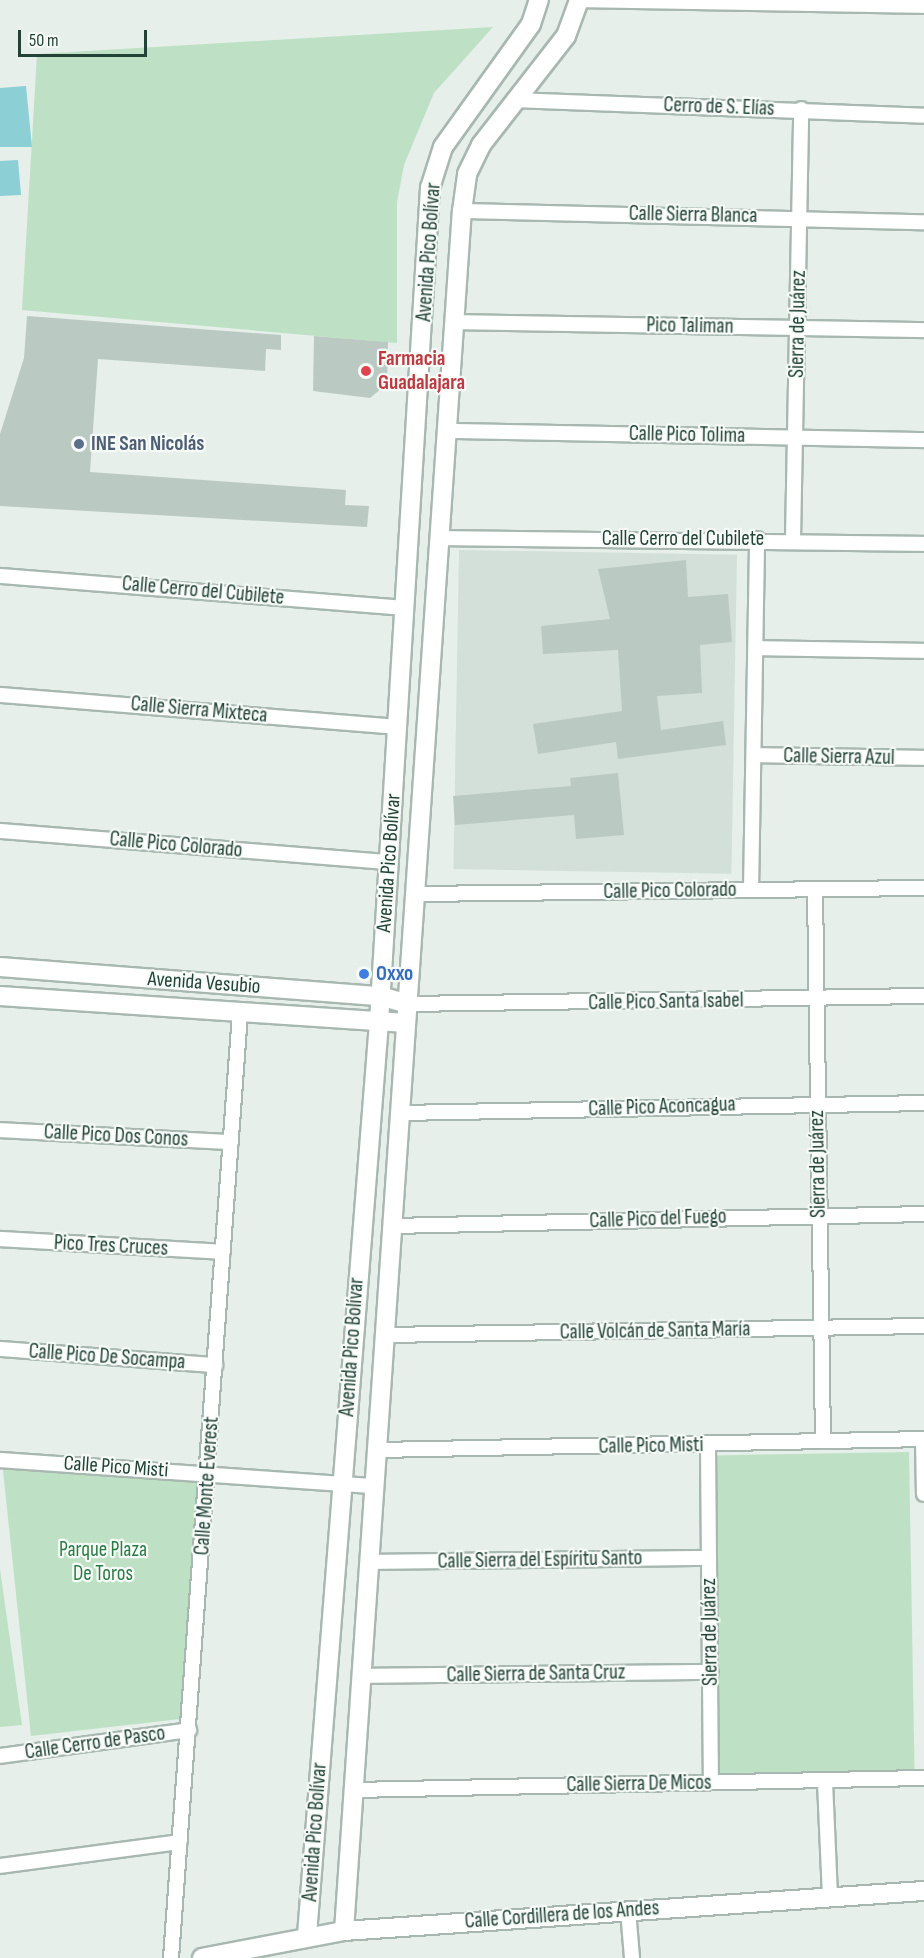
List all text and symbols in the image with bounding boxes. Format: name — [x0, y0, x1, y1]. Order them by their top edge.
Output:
scale bar — [21, 18, 150, 56]
text: 50 m — [29, 30, 59, 51]
street label: Cerro de S. Elías — [663, 92, 775, 122]
street label: Avenida Pico Bolívar — [412, 182, 446, 322]
street label: Calle Sierra Blanca — [629, 201, 757, 229]
street label: Sierra de Juárez — [784, 270, 812, 378]
street label: Pico Taliman — [646, 313, 734, 339]
place label: Farmacia Guadalajara — [378, 346, 465, 396]
marker: Farmacia Guadalajara — [359, 364, 373, 378]
street label: Calle Pico Tolima — [629, 421, 745, 449]
place label: INE San Nicolás — [91, 431, 204, 457]
marker: INE San Nicolás — [72, 437, 86, 451]
street label: Calle Cerro del Cubilete — [602, 526, 764, 552]
street label: Calle Cerro del Cubilete — [121, 571, 285, 611]
street label: Calle Sierra Mixteca — [130, 691, 268, 729]
street label: Calle Sierra Azul — [783, 743, 895, 771]
street label: Avenida Pico Bolívar — [372, 793, 406, 933]
street label: Calle Pico Colorado — [109, 827, 243, 863]
street label: Calle Pico Colorado — [603, 877, 737, 905]
place label: Oxxo — [376, 961, 413, 987]
street label: Avenida Vesubio — [147, 966, 261, 1000]
marker: Oxxo — [357, 967, 371, 981]
street label: Calle Pico Santa Isabel — [588, 988, 744, 1016]
street label: Calle Pico Aconcagua — [588, 1092, 736, 1122]
street label: Sierra de Juárez — [804, 1110, 832, 1218]
street label: Calle Pico Dos Conos — [43, 1120, 189, 1152]
street label: Calle Pico del Fuego — [589, 1204, 727, 1234]
street label: Pico Tres Cruces — [53, 1230, 169, 1262]
street label: Avenida Pico Bolívar — [335, 1277, 369, 1417]
street label: Calle Volcán de Santa María — [560, 1317, 750, 1345]
street label: Calle Pico De Socampa — [28, 1339, 186, 1375]
street label: Calle Monte Everest — [190, 1416, 224, 1556]
street label: Calle Pico Misti — [598, 1432, 704, 1460]
street label: Calle Pico Misti — [63, 1451, 169, 1483]
park label: Parque Plaza De Toros — [59, 1537, 147, 1587]
street label: Calle Sierra del Espíritu Santo — [437, 1546, 643, 1574]
street label: Sierra de Juárez — [696, 1578, 724, 1686]
street label: Calle Sierra de Santa Cruz — [446, 1660, 626, 1688]
street label: Calle Cerro de Pasco — [23, 1721, 167, 1765]
street label: Avenida Pico Bolívar — [298, 1762, 332, 1902]
street label: Calle Sierra De Micos — [566, 1770, 712, 1798]
street label: Calle Cordillera de los Andes — [464, 1896, 660, 1934]

